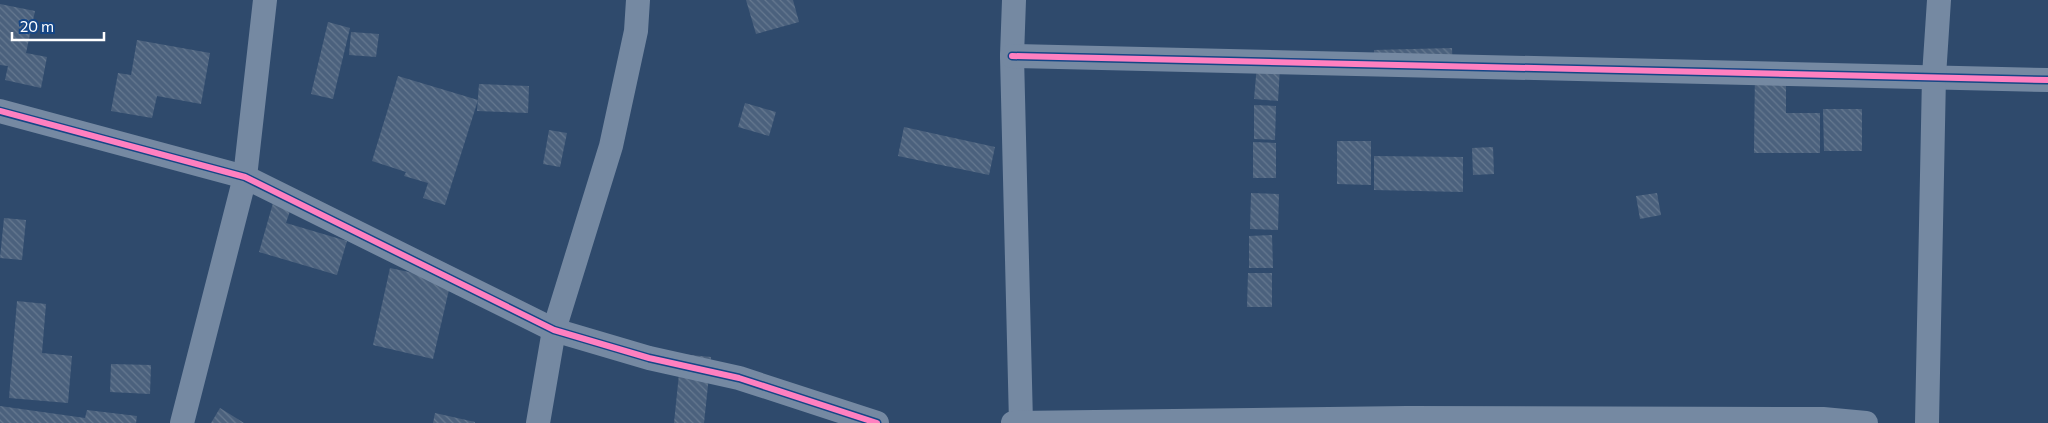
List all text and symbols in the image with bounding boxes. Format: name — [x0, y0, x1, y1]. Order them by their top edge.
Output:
scale bar — [12, 10, 105, 42]
text: 20 m — [20, 17, 54, 35]

